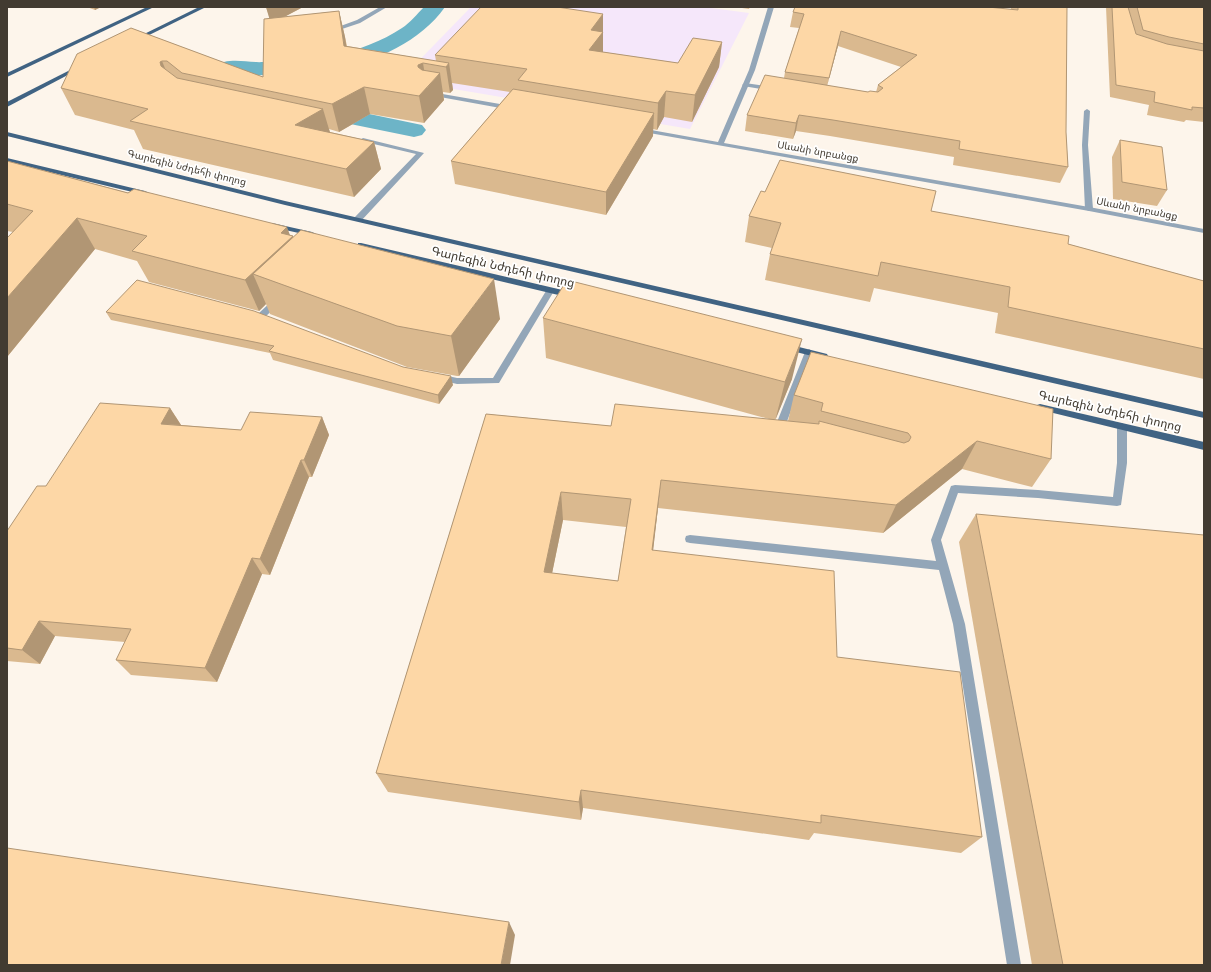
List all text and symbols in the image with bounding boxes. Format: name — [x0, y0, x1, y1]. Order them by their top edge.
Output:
street label: Սևանի նրբանցք — [776, 139, 860, 164]
street label: Գարեգին Նժդեհի փողոց — [126, 147, 247, 188]
street label: Սևանի նրբանցք — [1095, 195, 1179, 222]
street label: Գարեգին Նժդեհի փողոց — [430, 244, 576, 290]
street label: Գարեգին Նժդեհի փողոց — [1037, 388, 1183, 434]

